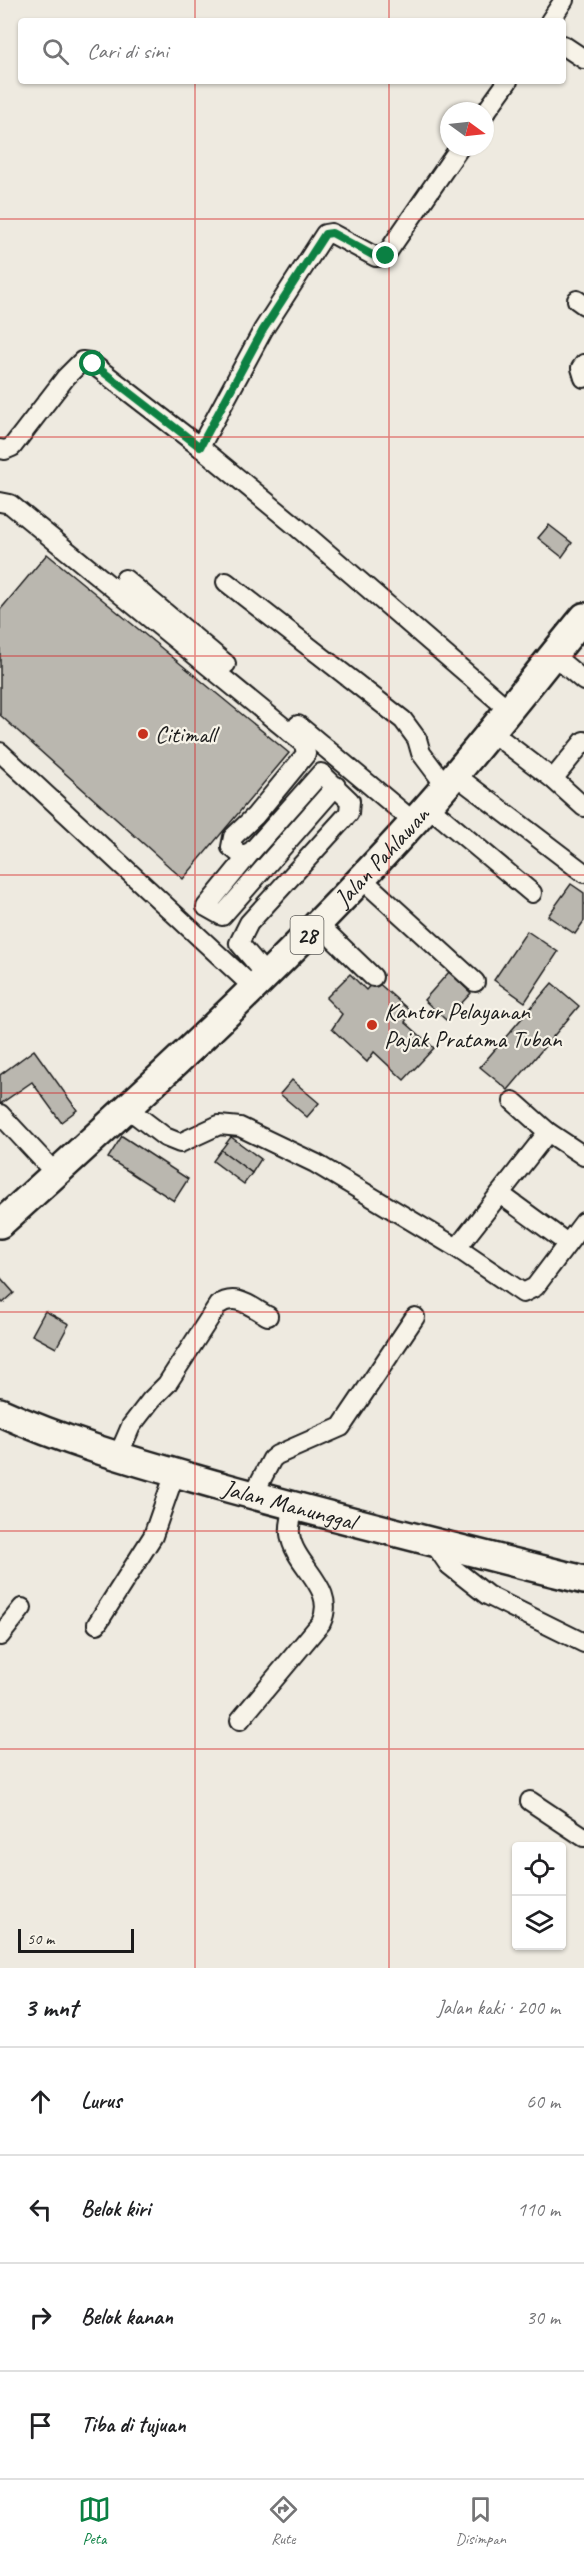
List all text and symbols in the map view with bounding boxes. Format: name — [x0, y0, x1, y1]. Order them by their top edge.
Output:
search box — [18, 18, 566, 84]
icon: search — [39, 35, 72, 68]
text: Cari di sini — [87, 37, 168, 65]
north arrow — [440, 102, 494, 156]
route end — [372, 242, 398, 268]
route start — [79, 350, 105, 376]
place label: Citimall — [155, 719, 220, 749]
marker: Citimall — [136, 727, 150, 741]
street label: Jalan Pahlawan — [327, 799, 436, 914]
road number: 28 — [290, 916, 324, 954]
place label: Kantor Pelayanan Pajak Pratama Tuban — [384, 996, 563, 1054]
marker: Kantor Pelayanan Pajak Pratama Tuban — [365, 1018, 379, 1032]
street label: Jalan Manunggal — [218, 1472, 363, 1538]
map controls — [512, 1842, 566, 1950]
button: locate — [512, 1842, 566, 1896]
button: layers — [512, 1896, 566, 1950]
scale bar — [18, 1926, 134, 1954]
text: 50 m — [27, 1929, 54, 1949]
text: 3 mnt — [24, 1991, 77, 2024]
text: Jalan kaki · 200 m — [437, 1995, 560, 2020]
icon: ahead — [24, 2085, 57, 2118]
text: Lurus — [81, 2087, 121, 2115]
text: 60 m — [526, 2089, 560, 2114]
icon: left — [24, 2193, 57, 2226]
text: Belok kiri — [81, 2195, 150, 2223]
text: 110 m — [517, 2197, 560, 2222]
icon: right — [24, 2301, 57, 2334]
text: Belok kanan — [81, 2303, 173, 2331]
text: 30 m — [526, 2305, 560, 2330]
icon: arrive — [24, 2409, 57, 2442]
text: Tiba di tujuan — [81, 2411, 186, 2439]
tab: Peta — [78, 2493, 111, 2549]
tab: Rute — [267, 2493, 300, 2549]
tab: Disimpan — [456, 2493, 506, 2549]

